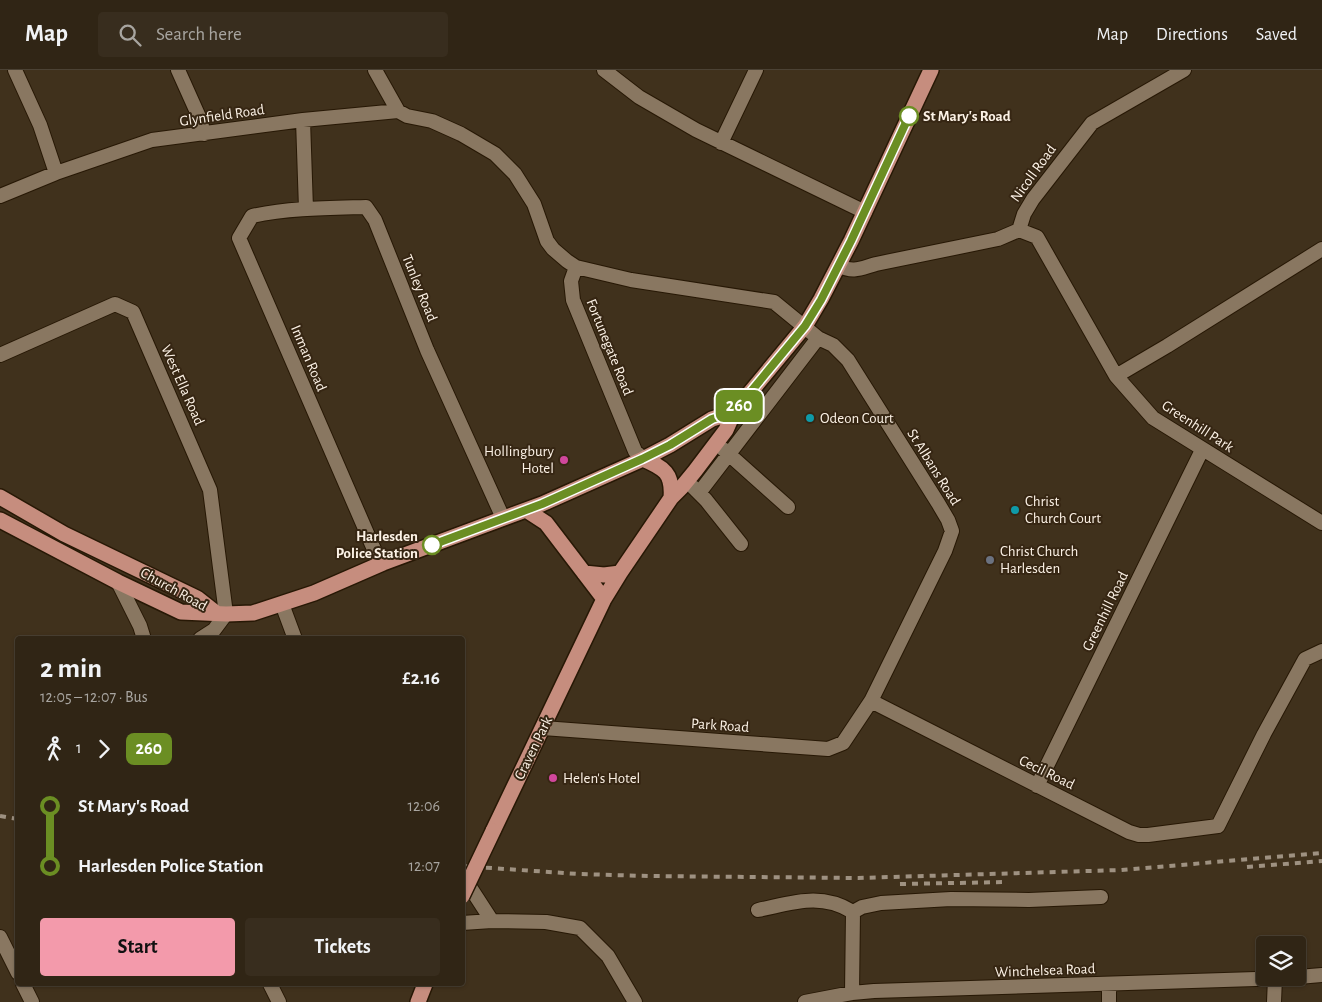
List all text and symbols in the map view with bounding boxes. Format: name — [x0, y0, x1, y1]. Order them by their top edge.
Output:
search box — [98, 12, 448, 57]
icon: search — [116, 21, 144, 49]
text: Map — [25, 22, 68, 46]
text: Search here — [156, 25, 242, 44]
text: Map — [1097, 26, 1128, 44]
text: Directions — [1156, 26, 1228, 44]
text: Saved — [1256, 26, 1297, 44]
street label: Glynfield Road — [179, 102, 266, 129]
marker: St Mary's Road — [899, 106, 919, 126]
place label: St Mary's Road — [923, 109, 1011, 124]
street label: Nicoll Road — [1008, 142, 1059, 205]
street label: Tunley Road — [399, 253, 440, 324]
street label: Fortunegate Road — [583, 297, 636, 398]
street label: Inman Road — [288, 323, 329, 394]
street label: West Ella Road — [158, 343, 207, 428]
line badge: 260 — [710, 390, 768, 422]
text: 260 — [726, 397, 752, 415]
street label: Greenhill Park — [1159, 398, 1236, 455]
place label: Odeon Court — [820, 411, 894, 426]
marker: Odeon Court — [804, 412, 816, 424]
street label: St Albans Road — [904, 426, 963, 508]
place label: Hollingbury Hotel — [484, 444, 555, 476]
marker: Hollingbury Hotel — [558, 454, 570, 466]
place label: Christ Church Court — [1025, 494, 1101, 526]
marker: Christ Church Court — [1009, 504, 1021, 516]
place label: Harlesden Police Station — [336, 529, 418, 561]
marker: Harlesden Police Station — [422, 535, 442, 555]
place label: Christ Church Harlesden — [1000, 544, 1078, 576]
marker: Christ Church Harlesden — [984, 554, 996, 566]
street label: Church Road — [138, 565, 210, 614]
street label: Greenhill Road — [1080, 569, 1131, 653]
text: 2 min — [40, 655, 102, 683]
text: £2.16 — [402, 669, 440, 688]
text: 12:05 – 12:07 · Bus — [40, 689, 148, 705]
street label: Craven Park — [512, 714, 555, 782]
street label: Park Road — [690, 716, 750, 735]
icon: walk — [40, 735, 68, 763]
icon: forward — [90, 735, 118, 763]
text: 1 — [76, 740, 82, 756]
text: 260 — [136, 740, 162, 758]
street label: Cecil Road — [1017, 753, 1077, 792]
place label: Helen's Hotel — [563, 771, 640, 786]
marker: Helen's Hotel — [547, 772, 559, 784]
text: St Mary's Road — [78, 797, 189, 816]
text: 12:06 — [408, 798, 440, 814]
text: Harlesden Police Station — [78, 857, 264, 876]
text: 12:07 — [408, 858, 440, 874]
button: Start — [40, 918, 235, 976]
button: Tickets — [245, 918, 440, 976]
map controls — [1256, 936, 1306, 986]
button: layers — [1256, 936, 1306, 986]
street label: Winchelsea Road — [994, 961, 1096, 980]

